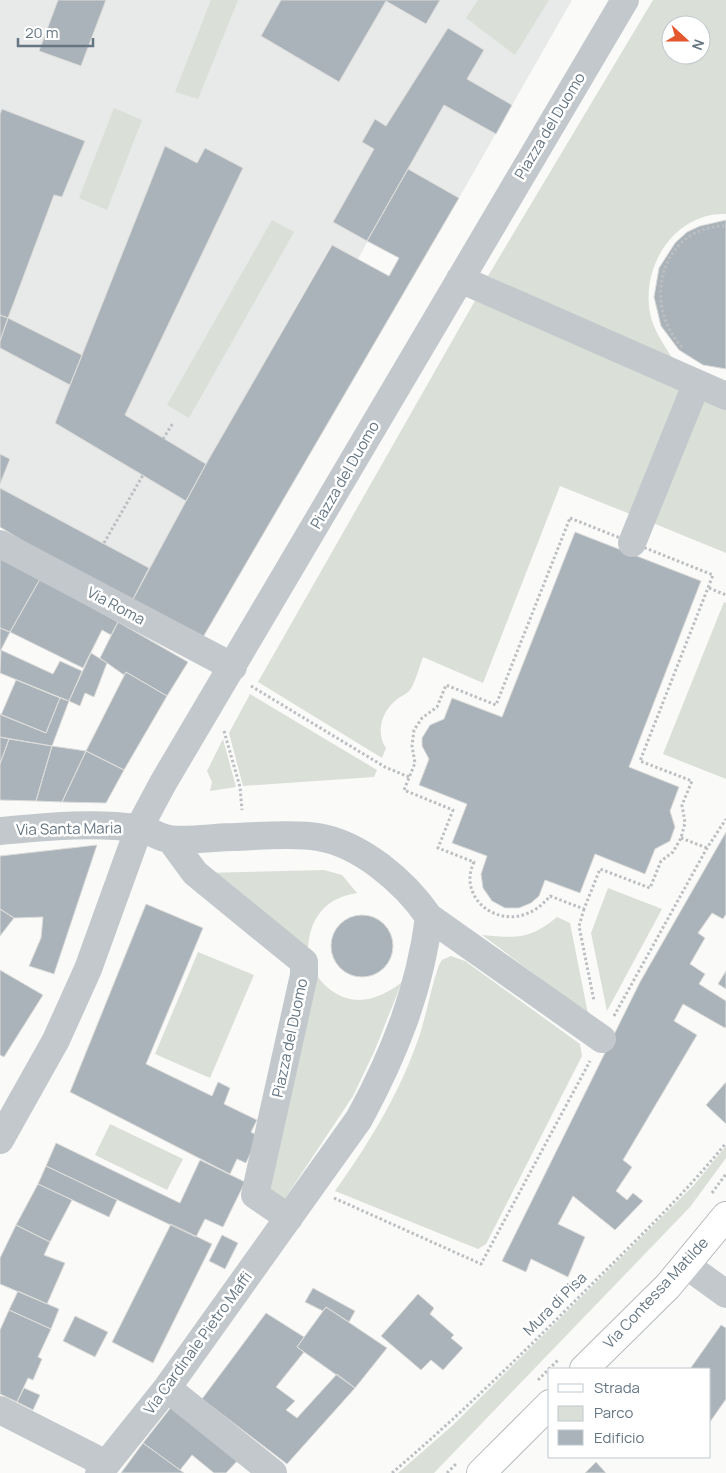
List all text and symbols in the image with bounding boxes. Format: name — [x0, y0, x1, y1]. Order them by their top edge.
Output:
scale bar — [18, 15, 92, 47]
north arrow — [661, 15, 711, 65]
text: 20 m — [25, 22, 58, 43]
text: N — [688, 37, 709, 53]
street label: Piazza del Duomo — [509, 68, 590, 183]
street label: Piazza del Duomo — [305, 417, 384, 532]
street label: Via Roma — [83, 582, 149, 630]
street label: Via Santa Maria — [16, 817, 122, 840]
street label: Piazza del Duomo — [267, 976, 312, 1099]
street label: Via Contessa Matilde — [598, 1232, 713, 1353]
street label: Via Cardinale Pietro Maffi — [139, 1267, 257, 1418]
street label: Mura di Pisa — [518, 1267, 591, 1340]
legend — [548, 1368, 711, 1458]
text: Strada — [594, 1377, 640, 1398]
text: Parco — [594, 1402, 633, 1423]
text: Edificio — [594, 1427, 645, 1448]

